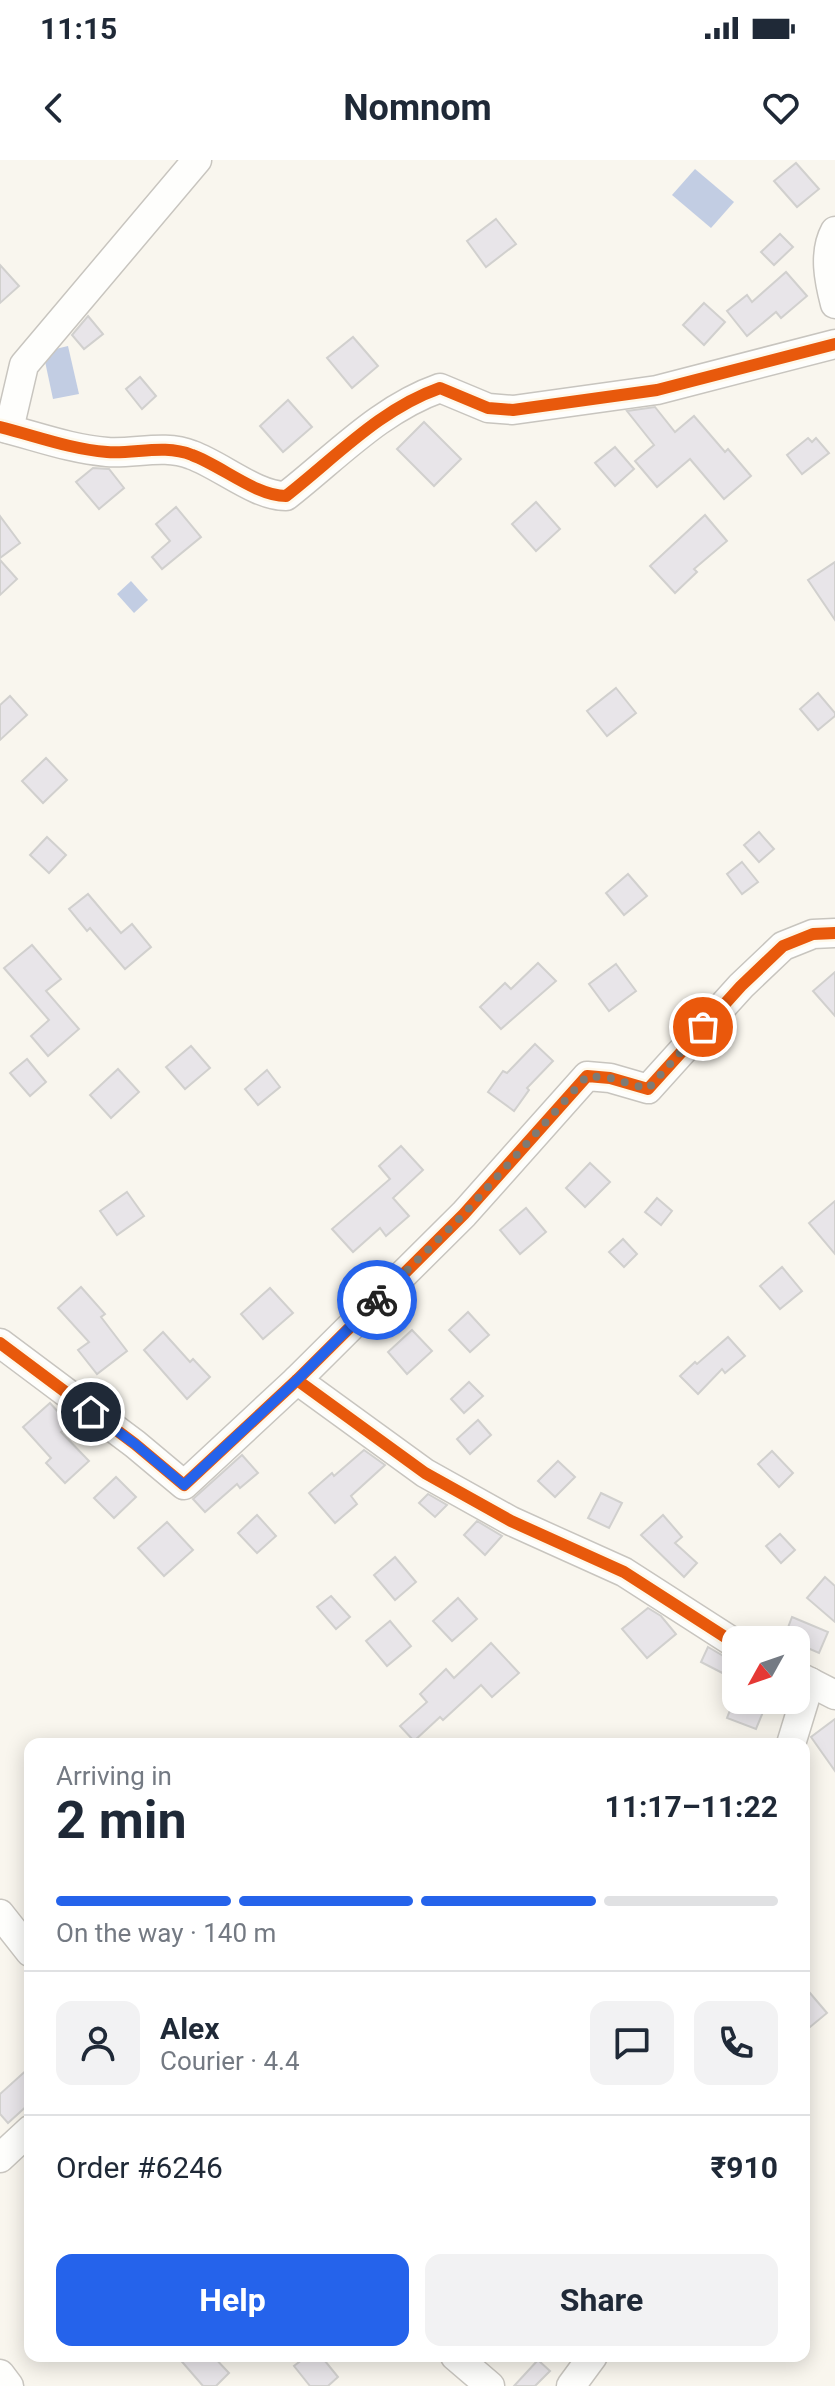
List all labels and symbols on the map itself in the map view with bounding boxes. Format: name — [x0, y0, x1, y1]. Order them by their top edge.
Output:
pin — [669, 993, 737, 1061]
courier — [337, 1260, 417, 1340]
pin — [57, 1378, 125, 1446]
north arrow — [722, 1626, 810, 1714]

